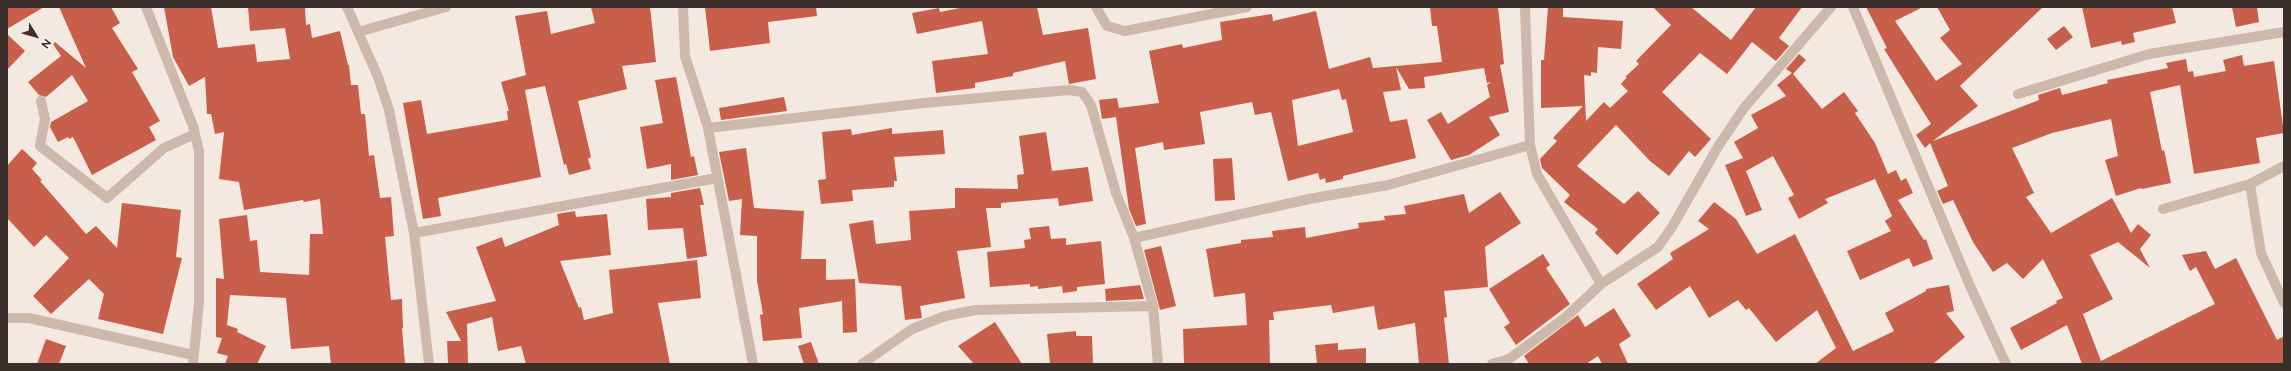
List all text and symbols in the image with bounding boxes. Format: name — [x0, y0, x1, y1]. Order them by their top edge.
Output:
north arrow — [16, 16, 56, 56]
text: N — [38, 36, 54, 51]

